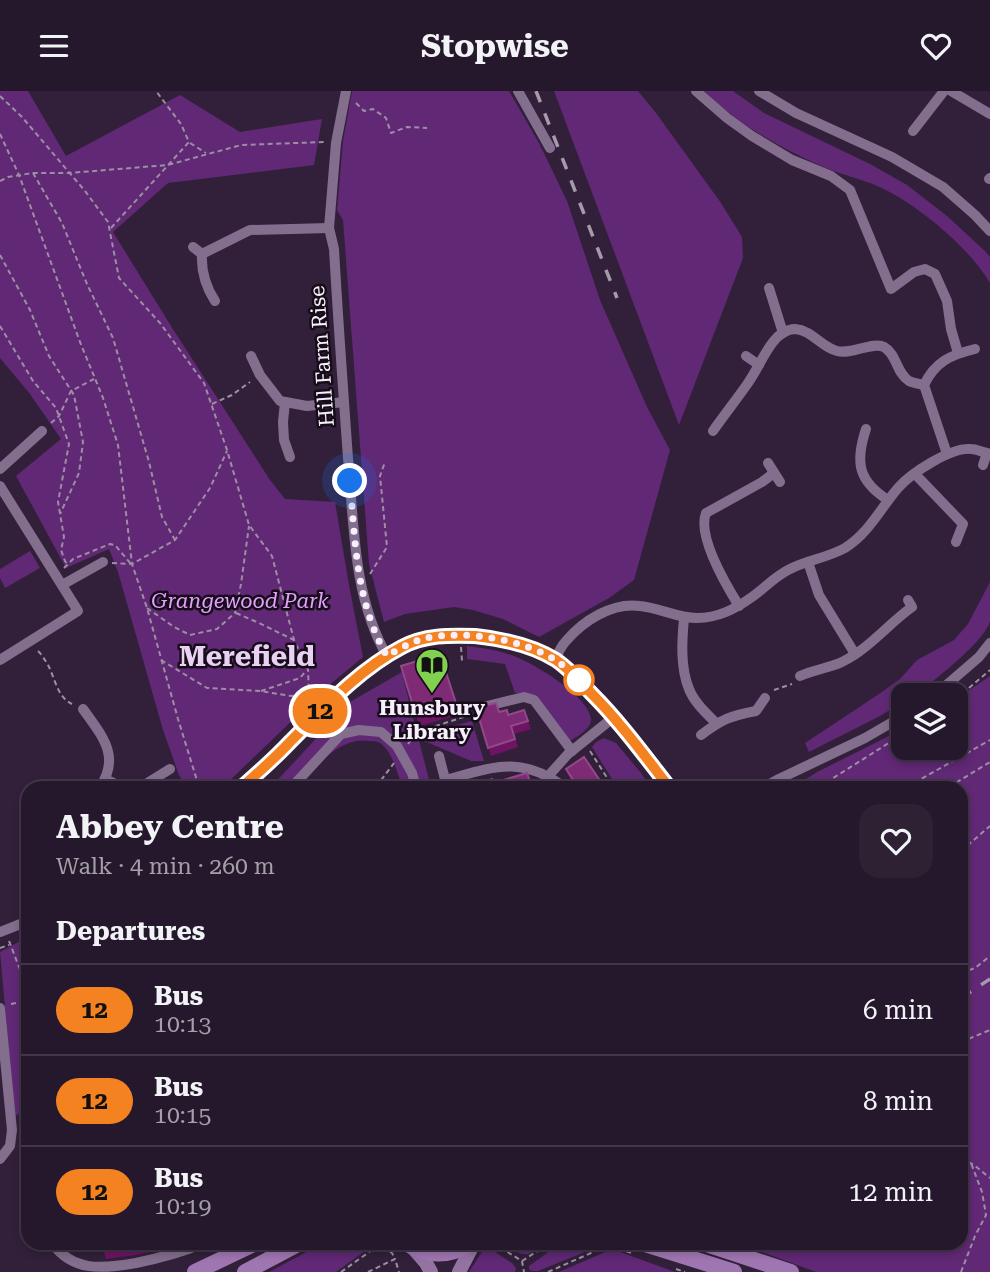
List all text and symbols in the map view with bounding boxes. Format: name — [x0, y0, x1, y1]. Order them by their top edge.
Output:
icon: menu — [35, 27, 73, 65]
text: Stopwise — [421, 27, 569, 65]
icon: heart — [917, 27, 955, 65]
street label: Hill Farm Rise — [305, 285, 339, 427]
your location — [332, 463, 367, 498]
park label: Grangewood Park — [151, 589, 329, 613]
district label: Merefield — [179, 640, 315, 673]
library icon: Hunsbury Library — [413, 646, 451, 695]
unlabelled marker — [564, 665, 594, 695]
map controls — [891, 683, 968, 760]
button: layers — [891, 683, 968, 760]
line badge: 12 — [288, 688, 352, 734]
place label: Hunsbury Library — [379, 696, 485, 744]
text: 12 — [307, 697, 333, 725]
button: heart — [859, 804, 933, 878]
text: Abbey Centre — [56, 807, 284, 846]
text: Walk · 4 min · 260 m — [56, 853, 275, 880]
text: Departures — [56, 916, 205, 946]
text: Bus — [154, 981, 203, 1011]
text: 6 min — [863, 995, 933, 1025]
text: 12 — [81, 996, 108, 1024]
text: 10:13 — [154, 1011, 211, 1038]
text: Bus — [154, 1072, 203, 1102]
text: 8 min — [863, 1086, 933, 1116]
text: 12 — [81, 1087, 108, 1115]
text: 10:15 — [154, 1102, 211, 1129]
text: Bus — [154, 1163, 203, 1193]
text: 12 min — [849, 1177, 933, 1207]
text: 12 — [81, 1178, 108, 1206]
text: 10:19 — [154, 1193, 211, 1220]

